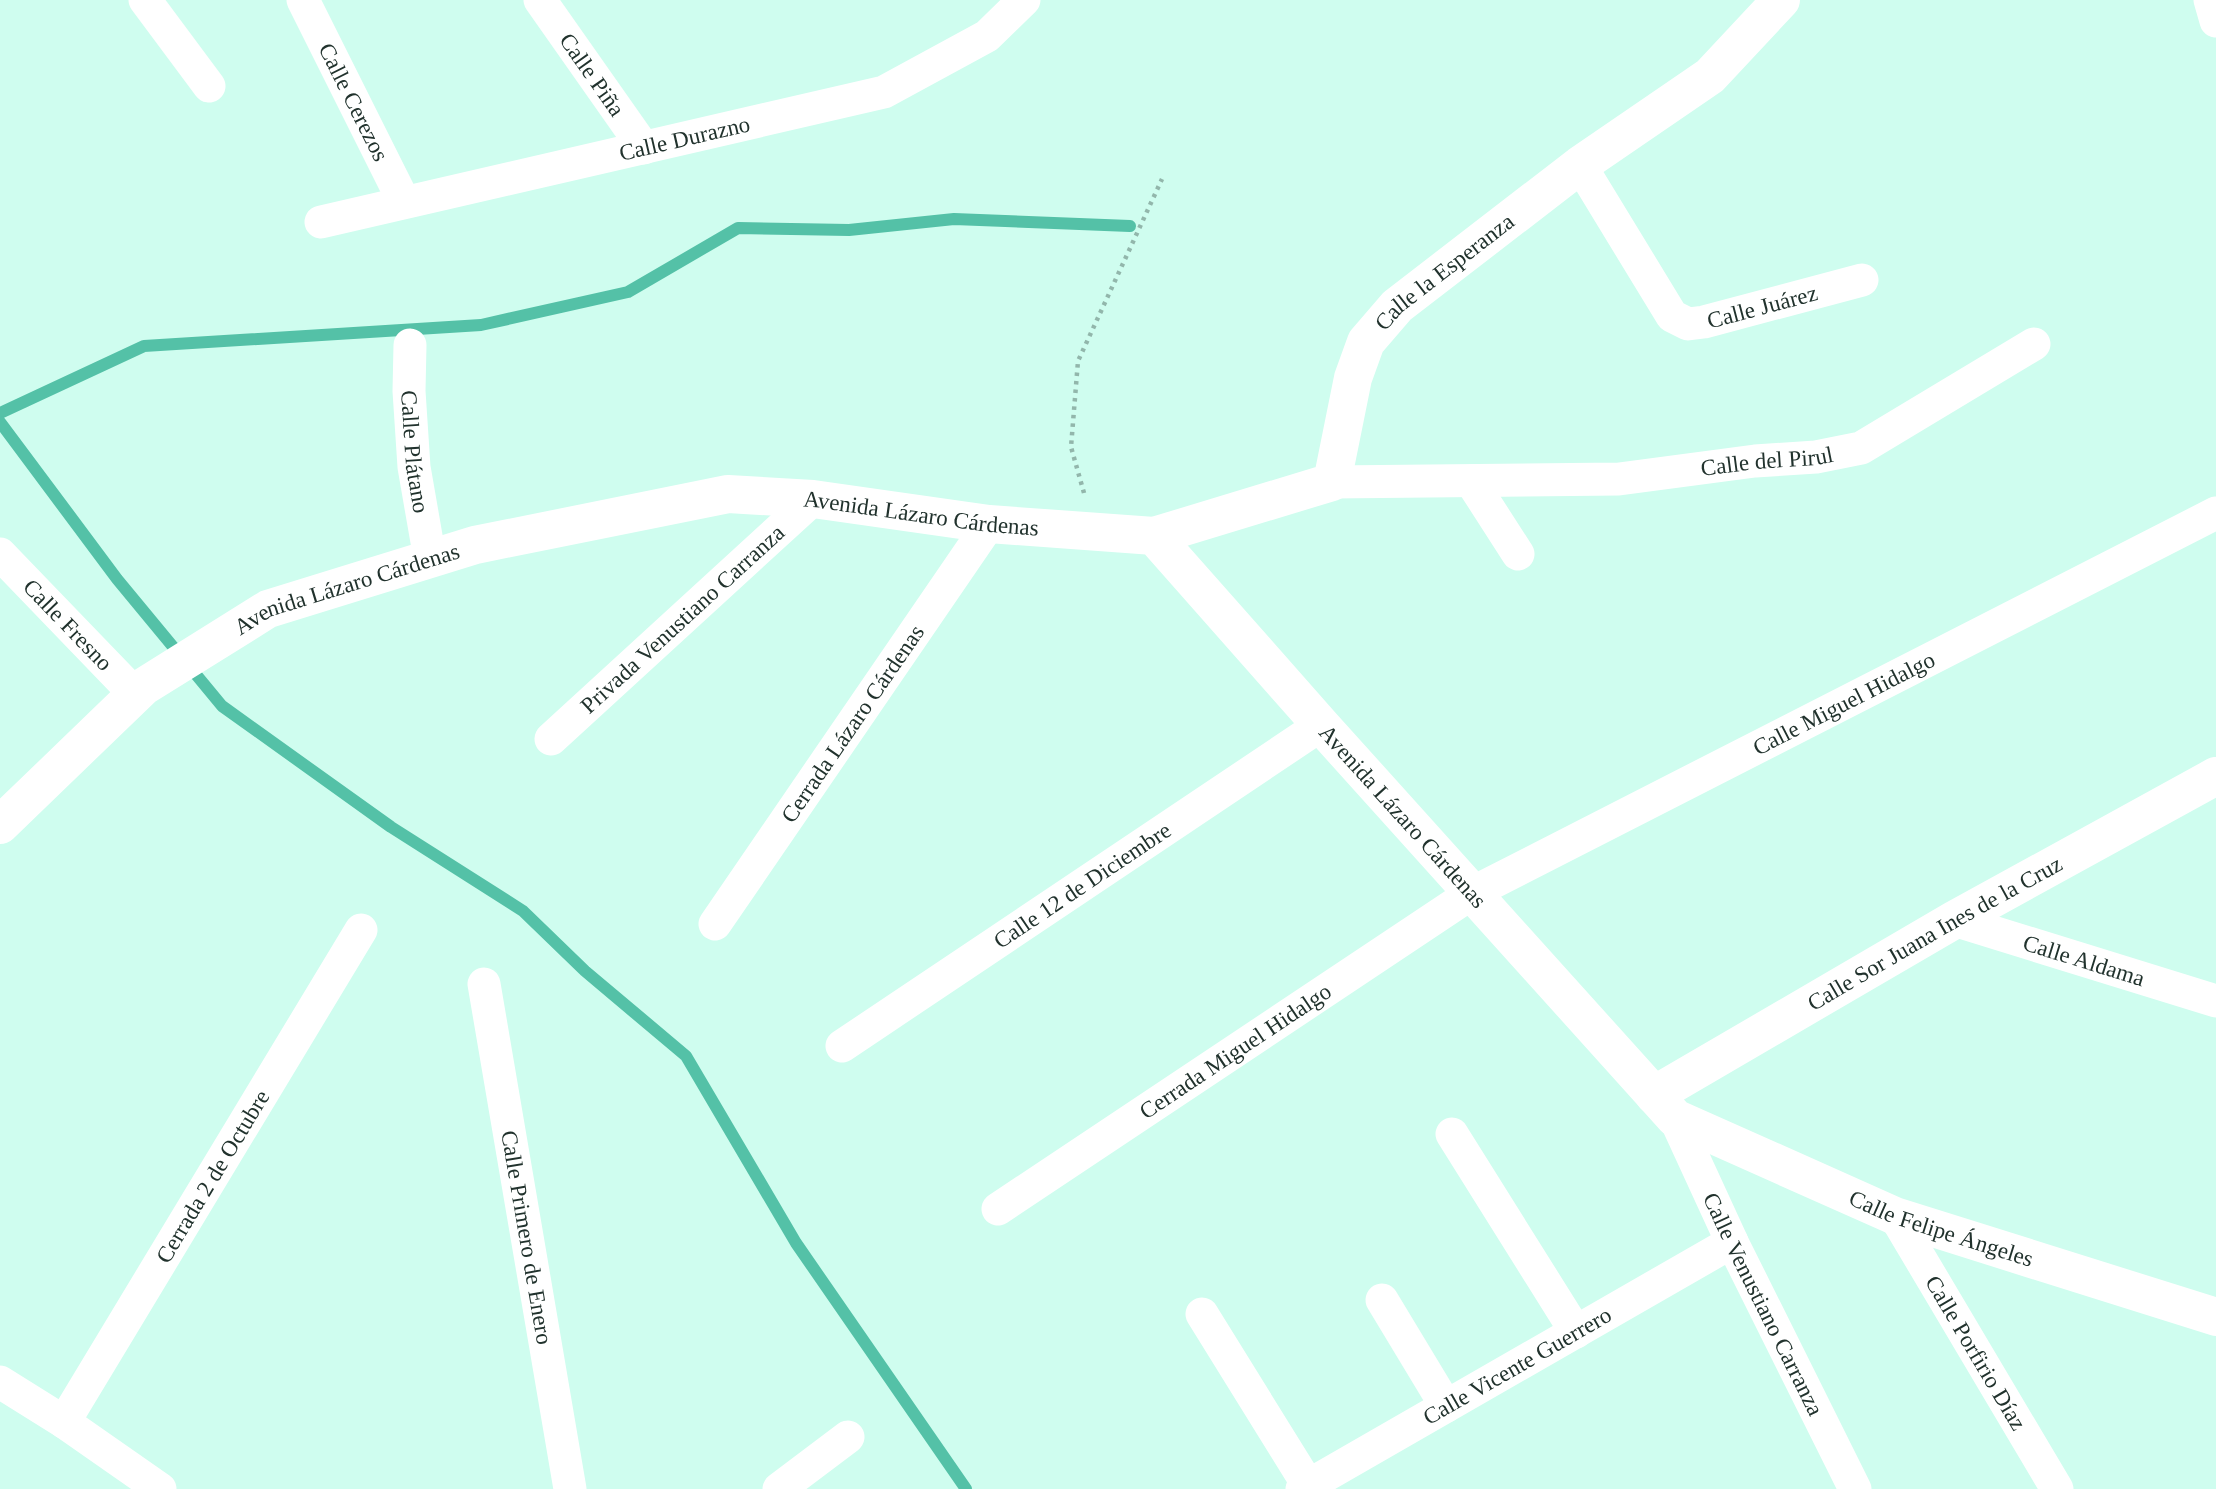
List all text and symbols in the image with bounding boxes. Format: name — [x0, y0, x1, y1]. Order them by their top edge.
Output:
street label: Calle Piña — [555, 28, 630, 121]
street label: Calle Cerezos — [314, 39, 394, 165]
street label: Calle Durazno — [617, 111, 752, 165]
street label: Calle la Esperanza — [1370, 208, 1518, 335]
street label: Calle Juárez — [1704, 280, 1820, 333]
street label: Calle Plátano — [396, 390, 434, 515]
street label: Calle del Pirul — [1699, 441, 1835, 481]
street label: Avenida Lázaro Cárdenas — [803, 486, 1040, 540]
street label: Privada Venustiano Carranza — [575, 519, 789, 718]
street label: Avenida Lázaro Cárdenas — [229, 538, 462, 640]
street label: Calle Fresno — [18, 574, 118, 675]
street label: Cerrada Lázaro Cárdenas — [776, 620, 929, 827]
street label: Calle Miguel Hidalgo — [1749, 646, 1939, 760]
street label: Avenida Lázaro Cárdenas — [1314, 720, 1492, 913]
street label: Calle 12 de Diciembre — [989, 817, 1175, 953]
street label: Calle Sor Juana Ines de la Cruz — [1803, 851, 2066, 1015]
street label: Calle Aldama — [2020, 930, 2148, 991]
street label: Cerrada Miguel Hidalgo — [1135, 978, 1336, 1124]
street label: Cerrada 2 de Octubre — [151, 1085, 274, 1267]
street label: Calle Primero de Enero — [497, 1128, 558, 1346]
street label: Calle Felipe Ángeles — [1845, 1185, 2036, 1271]
street label: Calle Venustiano Carranza — [1699, 1189, 1829, 1419]
street label: Calle Porfirio Díaz — [1921, 1271, 2032, 1434]
street label: Calle Vicente Guerrero — [1419, 1302, 1616, 1429]

